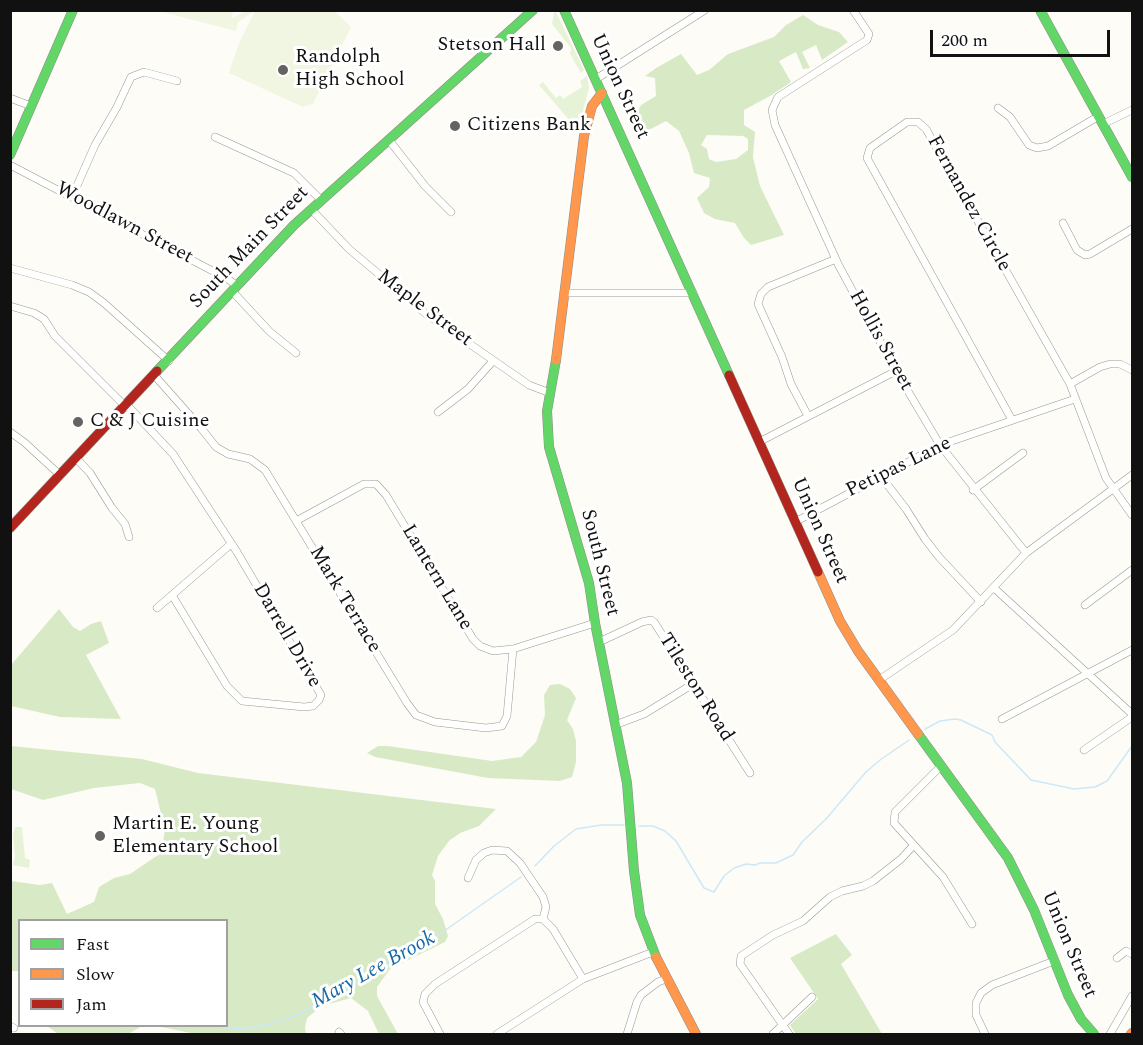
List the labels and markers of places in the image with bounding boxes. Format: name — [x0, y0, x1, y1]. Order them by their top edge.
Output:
place label: Stetson Hall — [438, 34, 546, 58]
marker: Stetson Hall — [551, 39, 565, 53]
place label: Randolph High School — [295, 46, 405, 93]
marker: Randolph High School — [276, 63, 290, 77]
place label: Citizens Bank — [467, 114, 591, 138]
marker: Citizens Bank — [448, 119, 462, 133]
place label: C & J Cuisine — [90, 410, 209, 434]
marker: C & J Cuisine — [71, 415, 85, 429]
place label: Martin E. Young Elementary School — [112, 813, 278, 860]
marker: Martin E. Young Elementary School — [93, 829, 107, 843]

